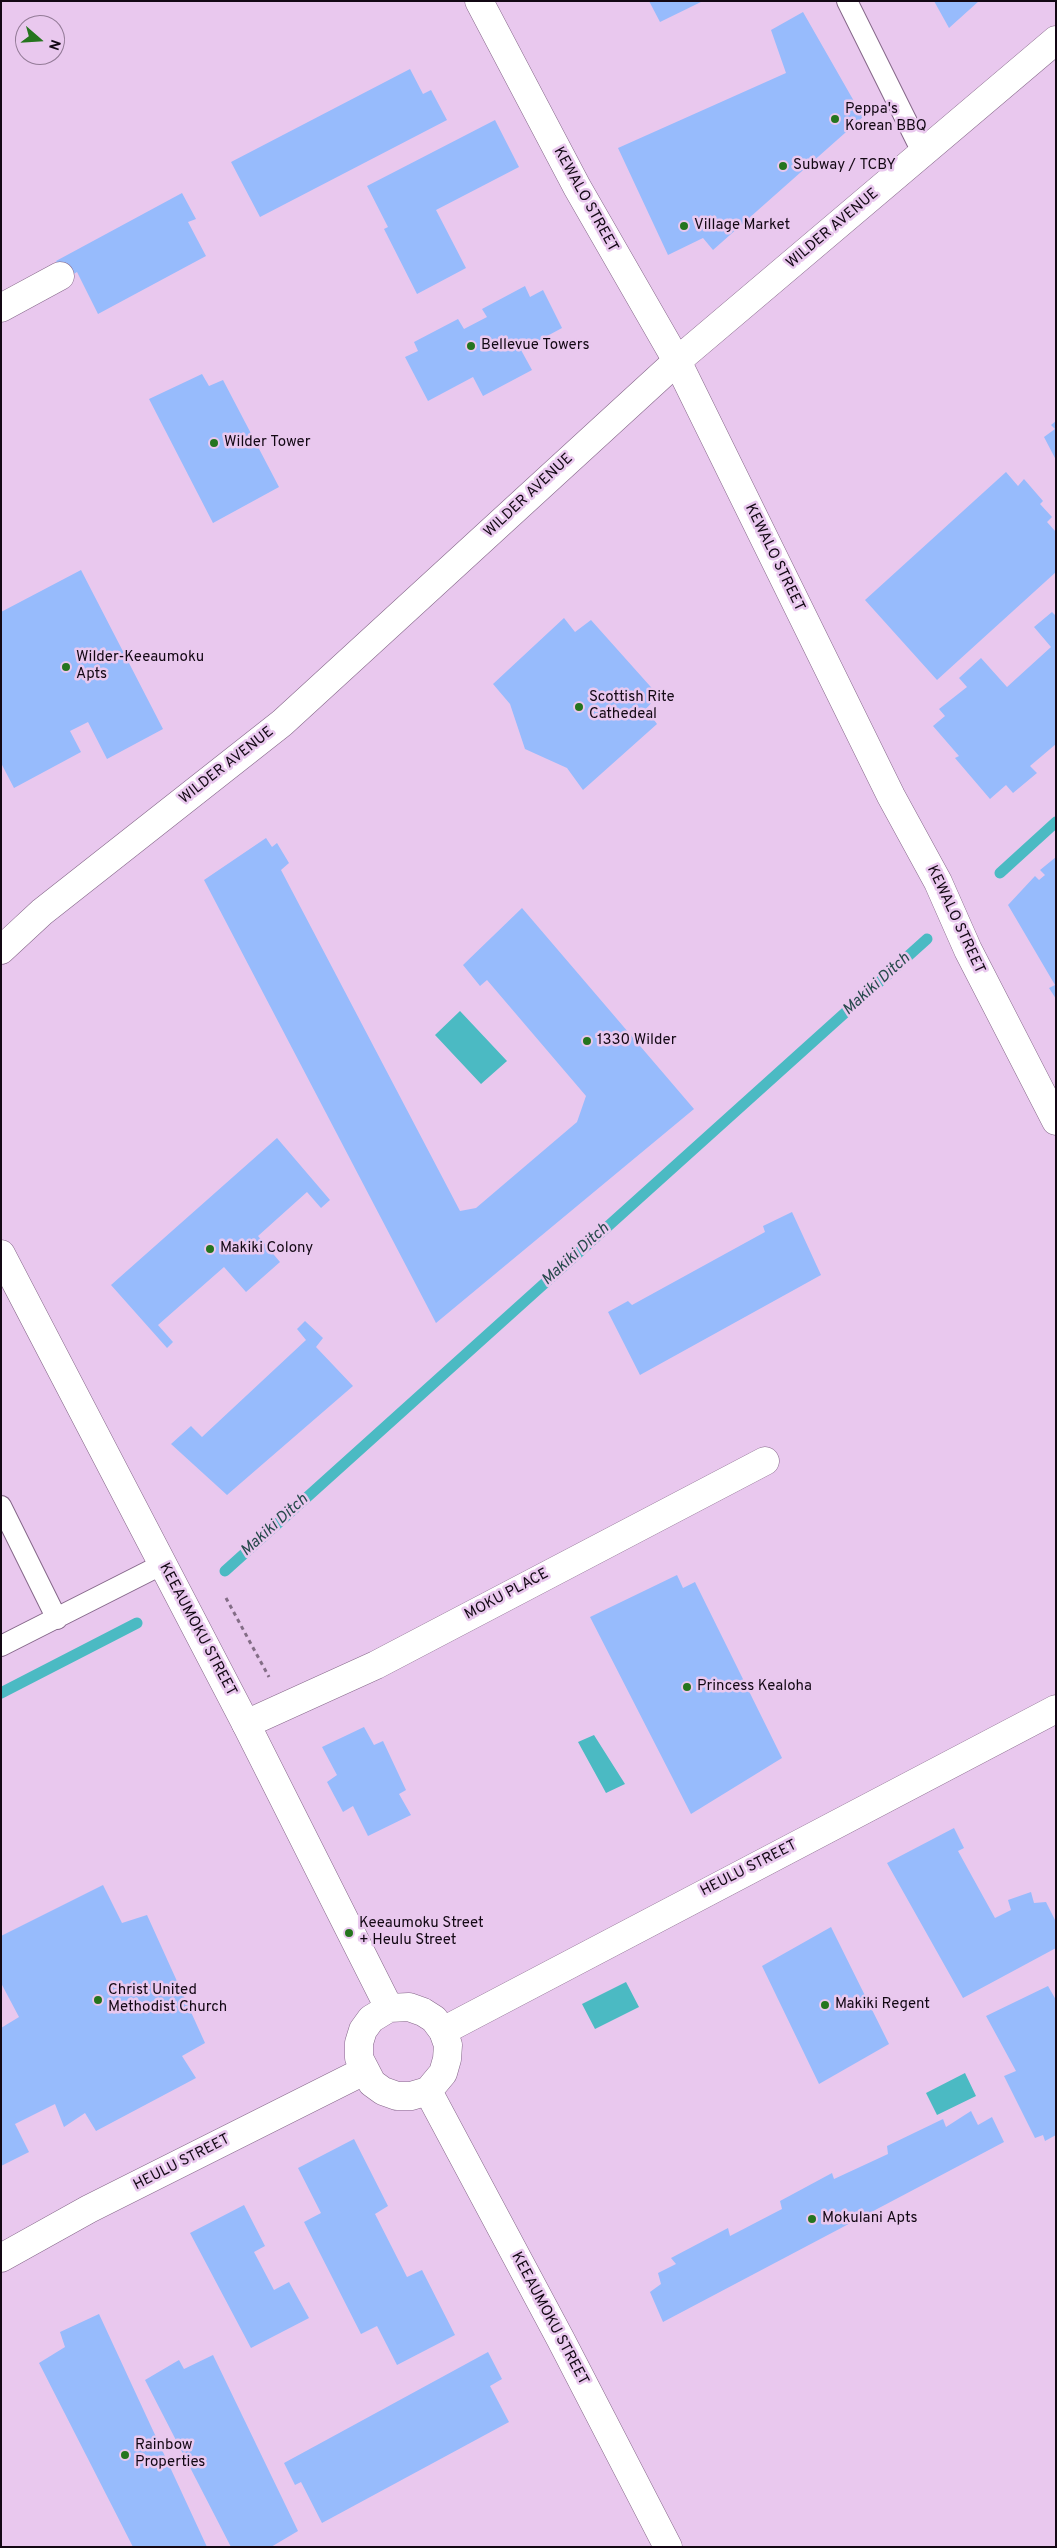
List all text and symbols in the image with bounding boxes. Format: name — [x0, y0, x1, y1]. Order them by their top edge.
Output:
north arrow — [15, 15, 65, 65]
text: N — [44, 37, 63, 52]
place label: Peppa's Korean BBQ — [845, 101, 927, 136]
marker: Peppa's Korean BBQ — [829, 113, 841, 125]
street label: KEWALO STREET — [549, 144, 621, 256]
place label: Subway / TCBY — [793, 157, 896, 175]
marker: Subway / TCBY — [777, 160, 789, 172]
street label: WILDER AVENUE — [783, 185, 883, 273]
place label: Village Market — [694, 217, 790, 235]
marker: Village Market — [678, 220, 690, 232]
place label: Bellevue Towers — [481, 337, 589, 355]
marker: Bellevue Towers — [465, 340, 477, 352]
place label: Wilder Tower — [224, 434, 311, 452]
marker: Wilder Tower — [208, 437, 220, 449]
street label: WILDER AVENUE — [481, 450, 577, 542]
street label: KEWALO STREET — [740, 501, 808, 615]
place label: Wilder-Keeaumoku Apts — [76, 649, 204, 684]
marker: Wilder-Keeaumoku Apts — [60, 661, 72, 673]
place label: Scottish Rite Cathedeal — [589, 689, 675, 724]
marker: Scottish Rite Cathedeal — [573, 701, 585, 713]
street label: WILDER AVENUE — [176, 724, 278, 808]
street label: KEWALO STREET — [922, 863, 988, 977]
water label: Makiki Ditch — [839, 950, 915, 1020]
place label: 1330 Wilder — [597, 1032, 676, 1050]
marker: 1330 Wilder — [581, 1035, 593, 1047]
water label: Makiki Ditch — [538, 1220, 614, 1290]
place label: Makiki Colony — [220, 1240, 313, 1258]
marker: Makiki Colony — [204, 1243, 216, 1255]
water label: Makiki Ditch — [237, 1491, 313, 1561]
street label: KEEAUMOKU STREET — [154, 1560, 240, 1700]
street label: MOKU PLACE — [462, 1565, 552, 1625]
place label: Princess Kealoha — [697, 1678, 812, 1696]
marker: Princess Kealoha — [681, 1681, 693, 1693]
street label: HEULU STREET — [698, 1837, 800, 1901]
place label: Keeaumoku Street + Heulu Street — [359, 1915, 484, 1950]
marker: Keeaumoku Street + Heulu Street — [343, 1927, 355, 1939]
place label: Christ United Methodist Church — [108, 1982, 227, 2017]
marker: Christ United Methodist Church — [92, 1994, 104, 2006]
place label: Makiki Regent — [835, 1996, 930, 2014]
marker: Makiki Regent — [819, 1999, 831, 2011]
street label: HEULU STREET — [131, 2131, 233, 2195]
place label: Mokulani Apts — [822, 2210, 918, 2228]
marker: Mokulani Apts — [806, 2213, 818, 2225]
street label: KEEAUMOKU STREET — [506, 2249, 592, 2389]
place label: Rainbow Properties — [135, 2437, 205, 2472]
marker: Rainbow Properties — [119, 2449, 131, 2461]

